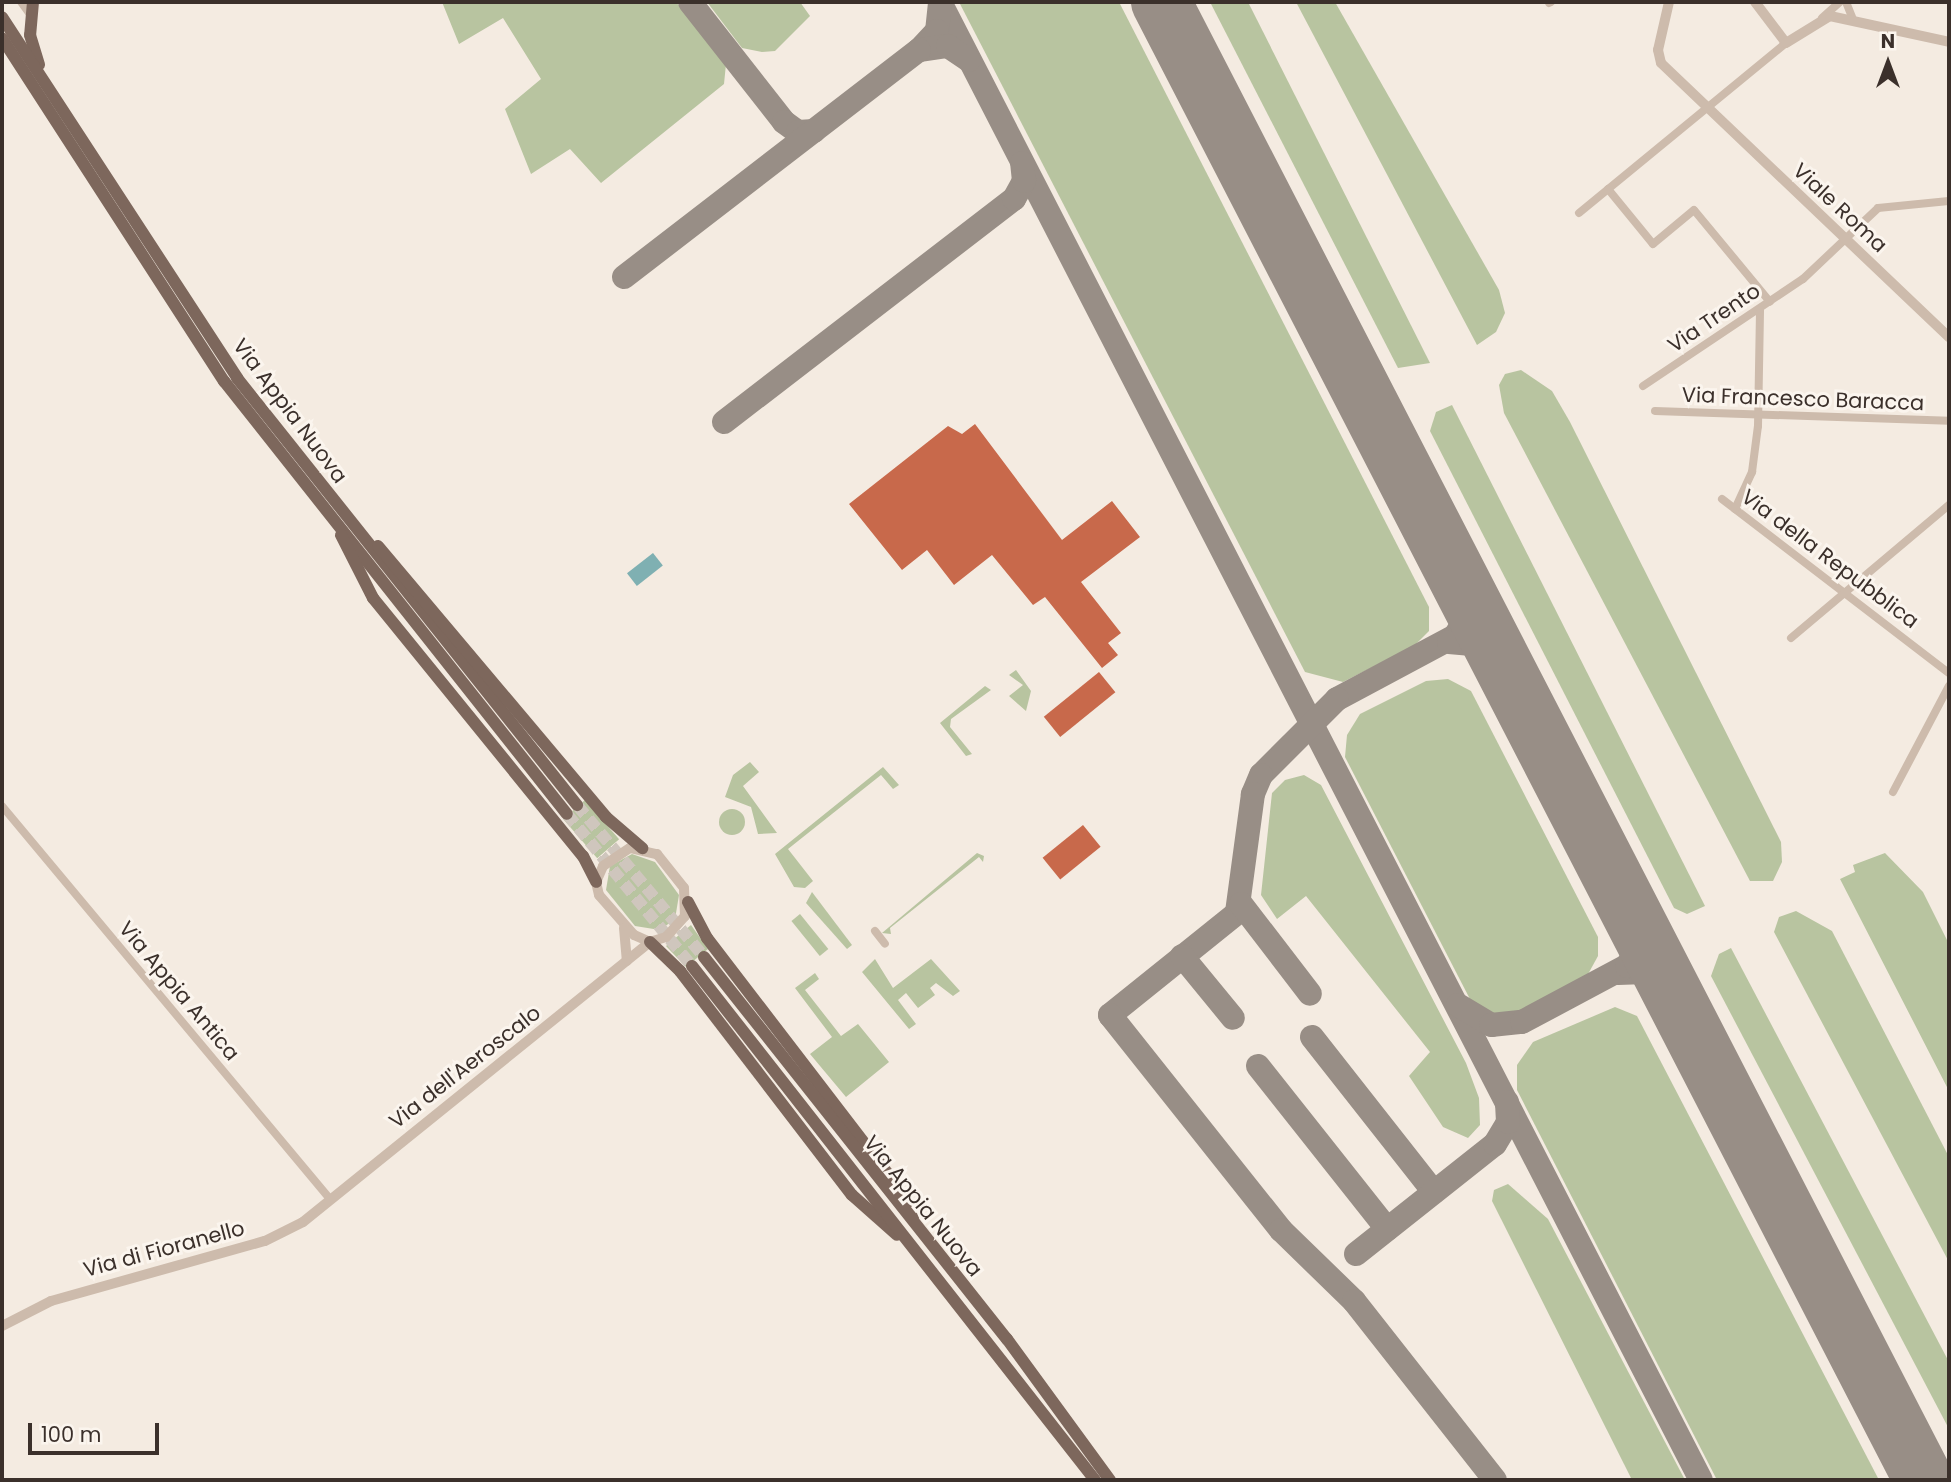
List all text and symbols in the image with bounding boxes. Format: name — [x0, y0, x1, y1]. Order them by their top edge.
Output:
north arrow — [1853, 28, 1923, 98]
text: N — [1881, 28, 1895, 55]
street label: Viale Roma — [1788, 158, 1892, 258]
street label: Via Trento — [1663, 278, 1765, 358]
street label: Via Appia Nuova — [227, 334, 353, 488]
street label: Via Francesco Baracca — [1681, 382, 1925, 416]
street label: Via della Repubblica — [1736, 484, 1924, 634]
street label: Via Appia Antica — [113, 916, 245, 1066]
street label: Via dell'Aeroscalo — [384, 1000, 546, 1134]
street label: Via Appia Nuova — [858, 1130, 988, 1282]
street label: Via di Fioranello — [81, 1215, 247, 1283]
scale bar — [32, 1408, 163, 1452]
text: 100 m — [41, 1420, 101, 1449]

